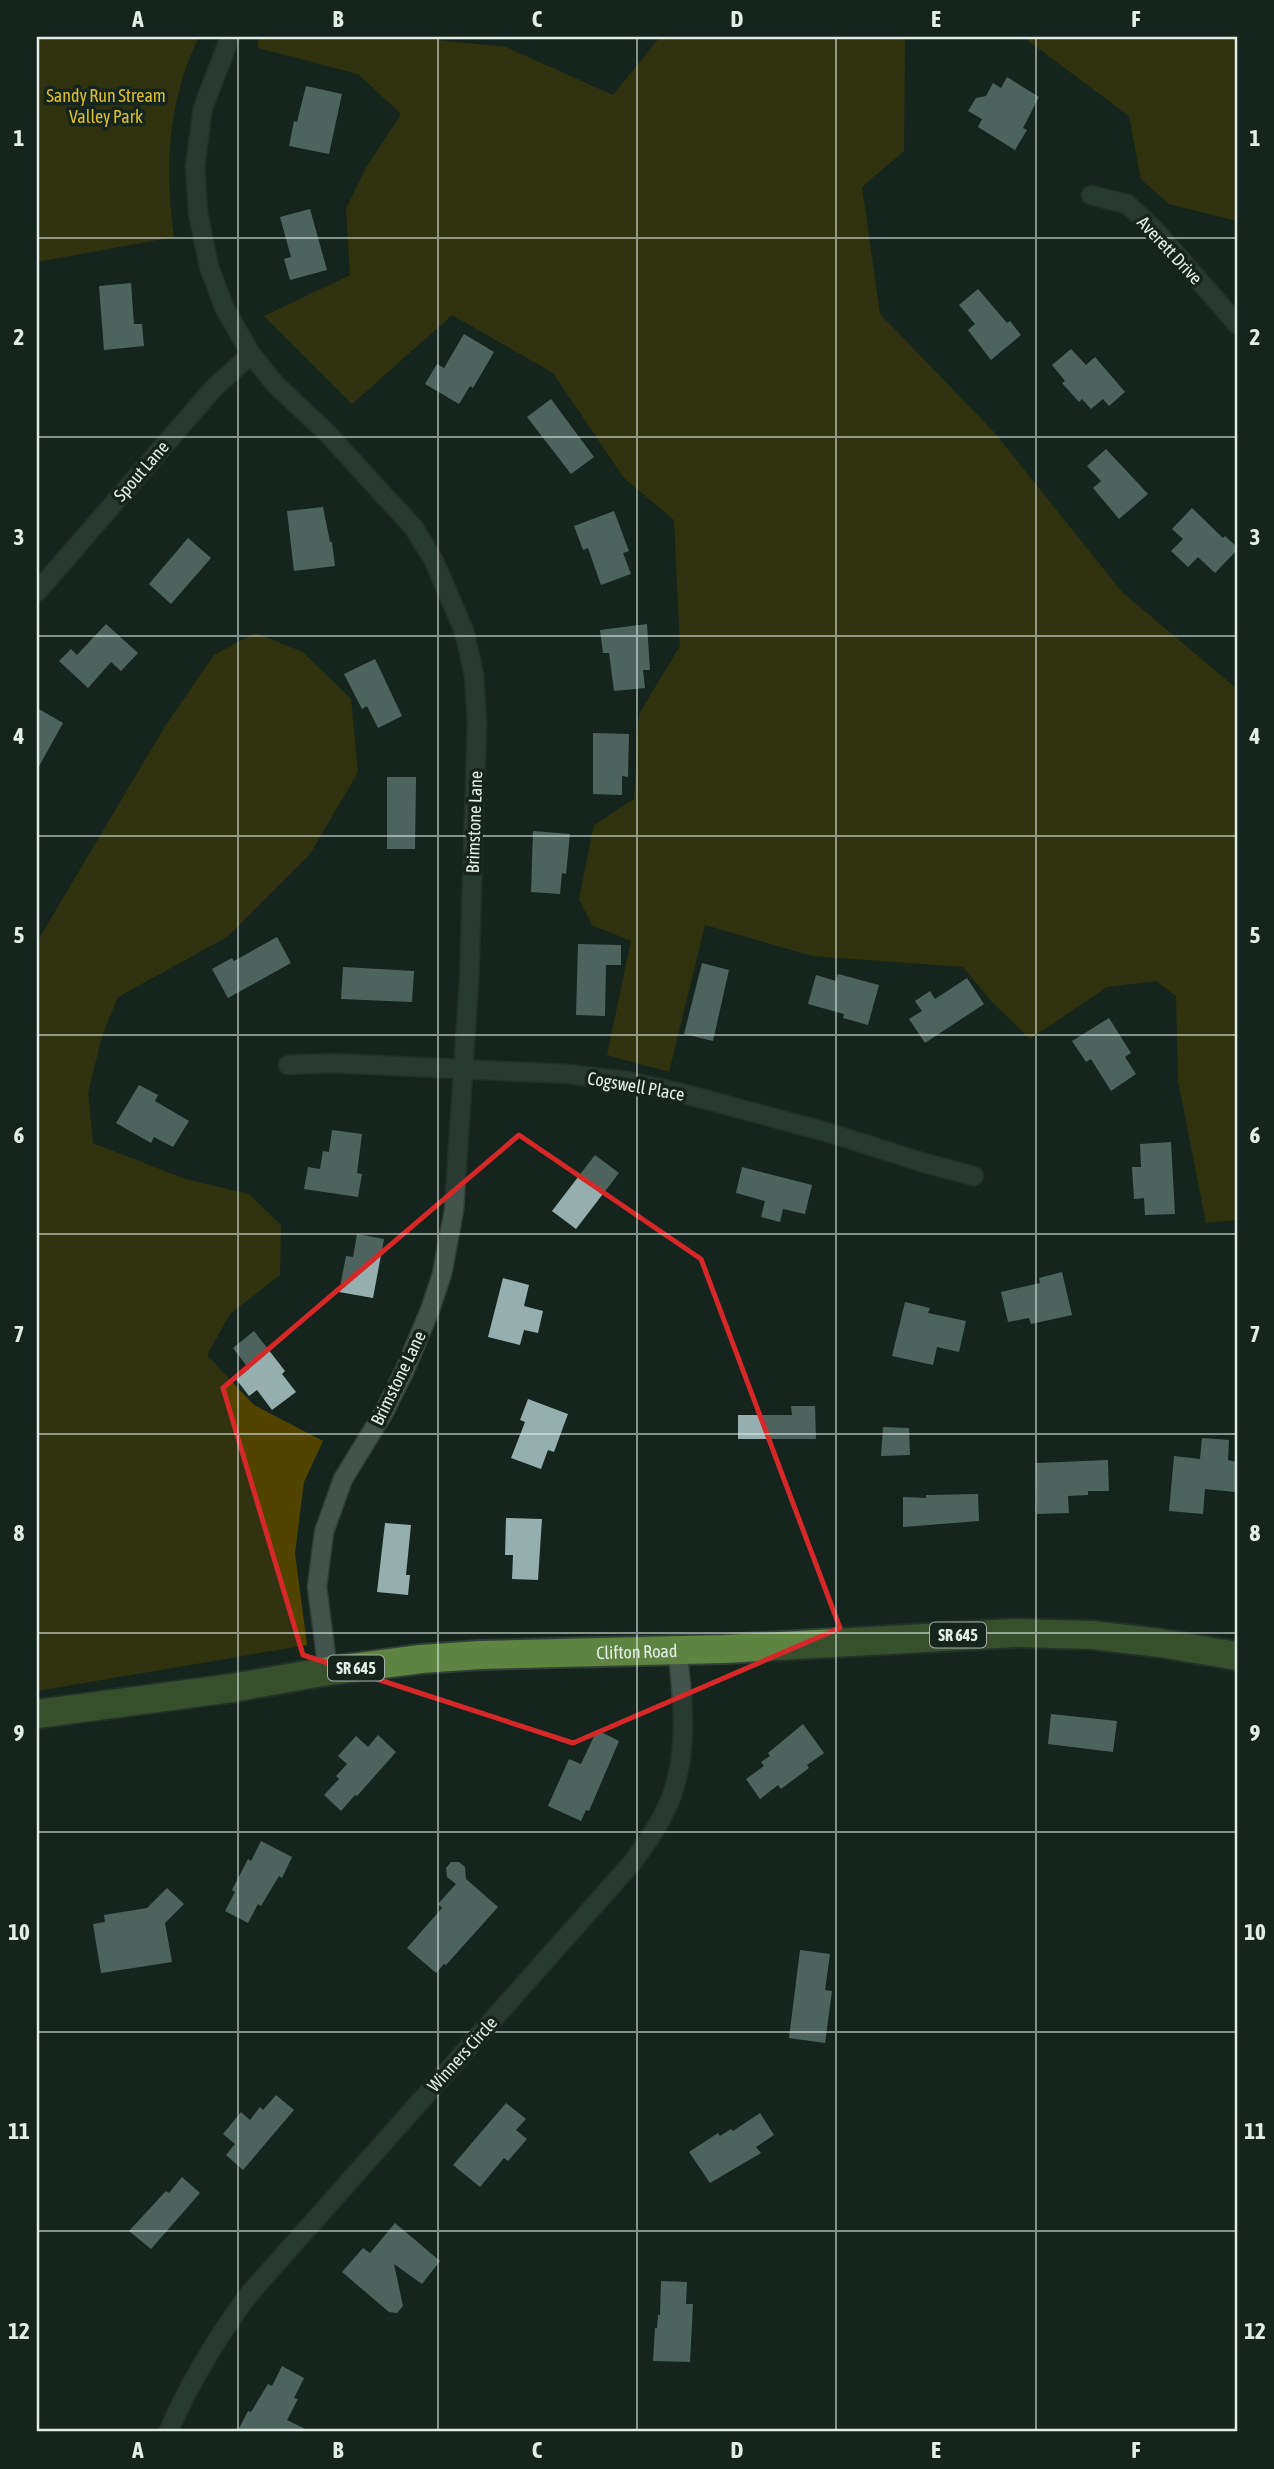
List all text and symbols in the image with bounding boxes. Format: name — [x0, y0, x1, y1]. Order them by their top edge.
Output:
text: A — [131, 6, 144, 32]
text: B — [333, 6, 344, 32]
text: C — [532, 6, 543, 32]
text: D — [731, 6, 744, 32]
text: E — [931, 6, 941, 32]
text: F — [1131, 6, 1141, 32]
park label: Sandy Run Stream Valley Park — [46, 85, 166, 127]
text: 1 — [14, 125, 25, 151]
text: 1 — [1250, 125, 1261, 151]
street label: Averett Drive — [1133, 212, 1207, 288]
text: 2 — [14, 324, 24, 350]
text: 2 — [1250, 324, 1260, 350]
street label: Spout Lane — [109, 437, 173, 505]
text: 3 — [14, 524, 24, 550]
text: 3 — [1250, 524, 1260, 550]
text: 4 — [13, 723, 25, 749]
text: 4 — [1249, 723, 1261, 749]
street label: Brimstone Lane — [462, 770, 486, 874]
text: 5 — [14, 922, 25, 948]
text: 5 — [1250, 922, 1261, 948]
street label: Cogswell Place — [586, 1067, 686, 1105]
text: 6 — [14, 1122, 25, 1148]
text: 6 — [1250, 1122, 1261, 1148]
text: 7 — [14, 1321, 24, 1347]
text: 7 — [1250, 1321, 1260, 1347]
street label: Brimstone Lane — [366, 1327, 430, 1429]
text: 8 — [14, 1520, 25, 1546]
text: 8 — [1250, 1520, 1261, 1546]
road number: SR 645 — [930, 1623, 986, 1648]
street label: Clifton Road — [596, 1640, 678, 1663]
road number: SR 645 — [328, 1656, 384, 1680]
text: 9 — [14, 1720, 25, 1746]
text: 9 — [1250, 1720, 1261, 1746]
text: 10 — [8, 1919, 30, 1945]
text: 10 — [1244, 1919, 1266, 1945]
street label: Winners Circle — [423, 2012, 501, 2096]
text: 11 — [8, 2118, 30, 2144]
text: 11 — [1244, 2118, 1266, 2144]
text: 12 — [8, 2318, 30, 2344]
text: 12 — [1244, 2318, 1266, 2344]
text: A — [131, 2437, 144, 2463]
text: B — [333, 2437, 344, 2463]
text: C — [532, 2437, 543, 2463]
text: D — [731, 2437, 744, 2463]
text: E — [931, 2437, 941, 2463]
text: F — [1131, 2437, 1141, 2463]

